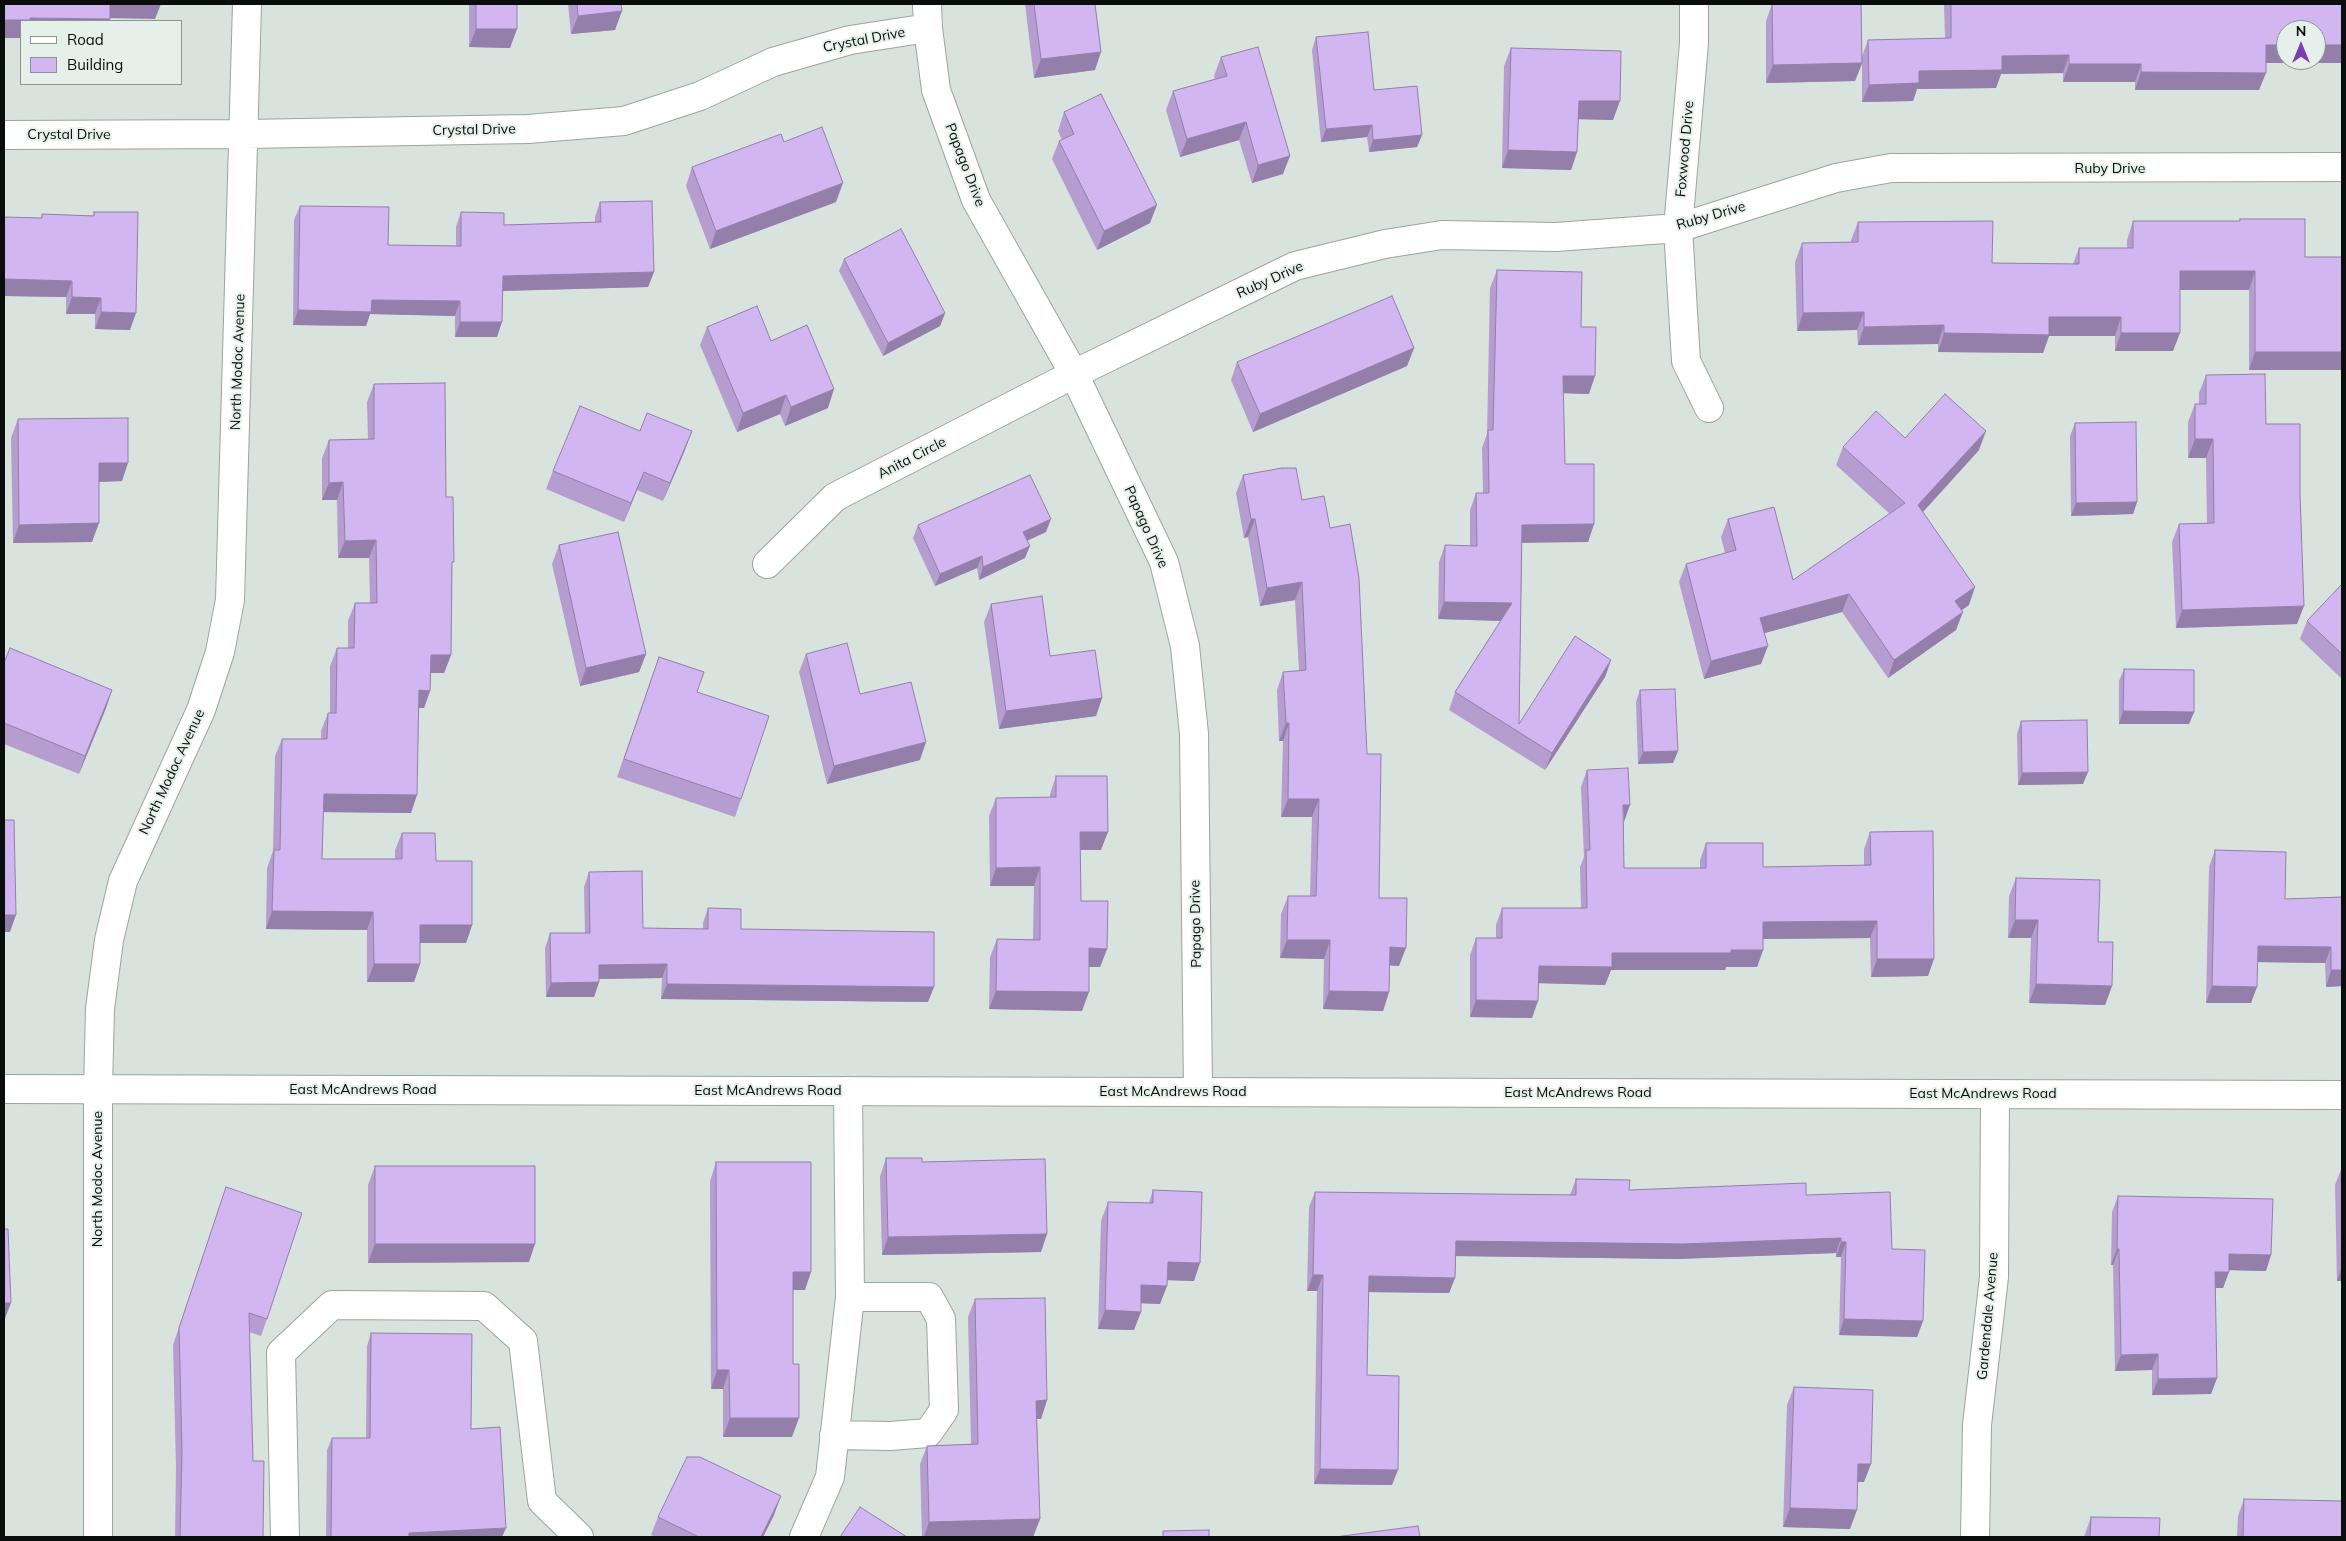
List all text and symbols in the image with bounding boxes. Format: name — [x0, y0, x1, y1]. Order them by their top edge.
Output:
legend — [20, 20, 182, 85]
north arrow — [2276, 20, 2326, 70]
text: N — [2296, 22, 2306, 40]
street label: Crystal Drive — [821, 24, 907, 56]
text: Road — [67, 30, 104, 49]
text: Building — [67, 55, 123, 74]
street label: Foxwood Drive — [1672, 100, 1698, 198]
street label: Crystal Drive — [432, 121, 516, 139]
street label: Papago Drive — [941, 121, 989, 209]
street label: Crystal Drive — [27, 127, 111, 143]
street label: Ruby Drive — [2075, 161, 2145, 177]
street label: Ruby Drive — [1675, 198, 1747, 234]
street label: Ruby Drive — [1234, 258, 1306, 302]
street label: North Modoc Avenue — [227, 294, 249, 430]
street label: Anita Circle — [875, 434, 949, 482]
street label: Papago Drive — [1120, 483, 1172, 571]
street label: North Modoc Avenue — [136, 707, 208, 837]
street label: Papago Drive — [1187, 880, 1205, 968]
street label: East McAndrews Road — [289, 1082, 437, 1098]
street label: East McAndrews Road — [694, 1083, 842, 1099]
street label: East McAndrews Road — [1099, 1084, 1247, 1100]
street label: East McAndrews Road — [1504, 1085, 1652, 1101]
street label: East McAndrews Road — [1909, 1086, 2057, 1102]
street label: North Modoc Avenue — [90, 1111, 106, 1247]
street label: Gardendale Avenue — [1974, 1252, 2002, 1380]

